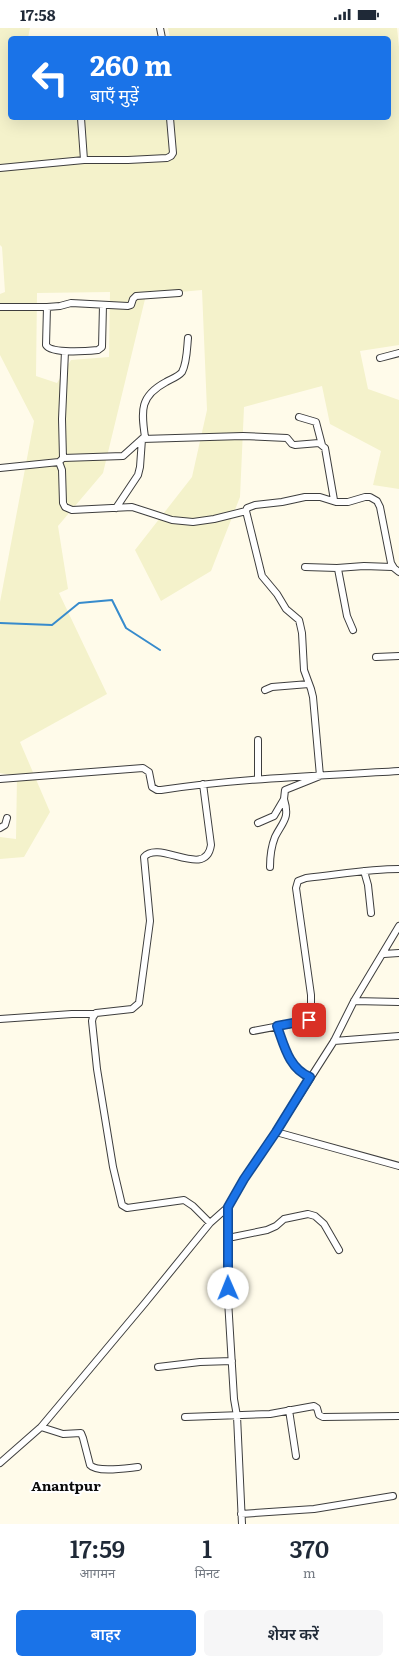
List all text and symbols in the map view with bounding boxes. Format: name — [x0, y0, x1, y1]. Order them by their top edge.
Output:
text: 17:58 — [20, 3, 56, 26]
text: 260 m — [90, 43, 172, 85]
icon: left — [24, 52, 76, 104]
text: बाएँ मुड़ें — [90, 81, 139, 108]
pin — [292, 1003, 326, 1037]
icon: arrive — [298, 1009, 320, 1031]
position arrow — [207, 1267, 249, 1309]
district label: Anantpur — [31, 1475, 101, 1495]
text: 17:59 — [70, 1530, 125, 1565]
text: 1 — [202, 1530, 212, 1565]
text: 370 — [289, 1530, 329, 1565]
text: आगमन — [80, 1563, 115, 1582]
text: मिनट — [195, 1563, 220, 1582]
text: m — [303, 1563, 316, 1582]
button: बाहर — [16, 1610, 196, 1656]
button: शेयर करें — [204, 1610, 383, 1656]

